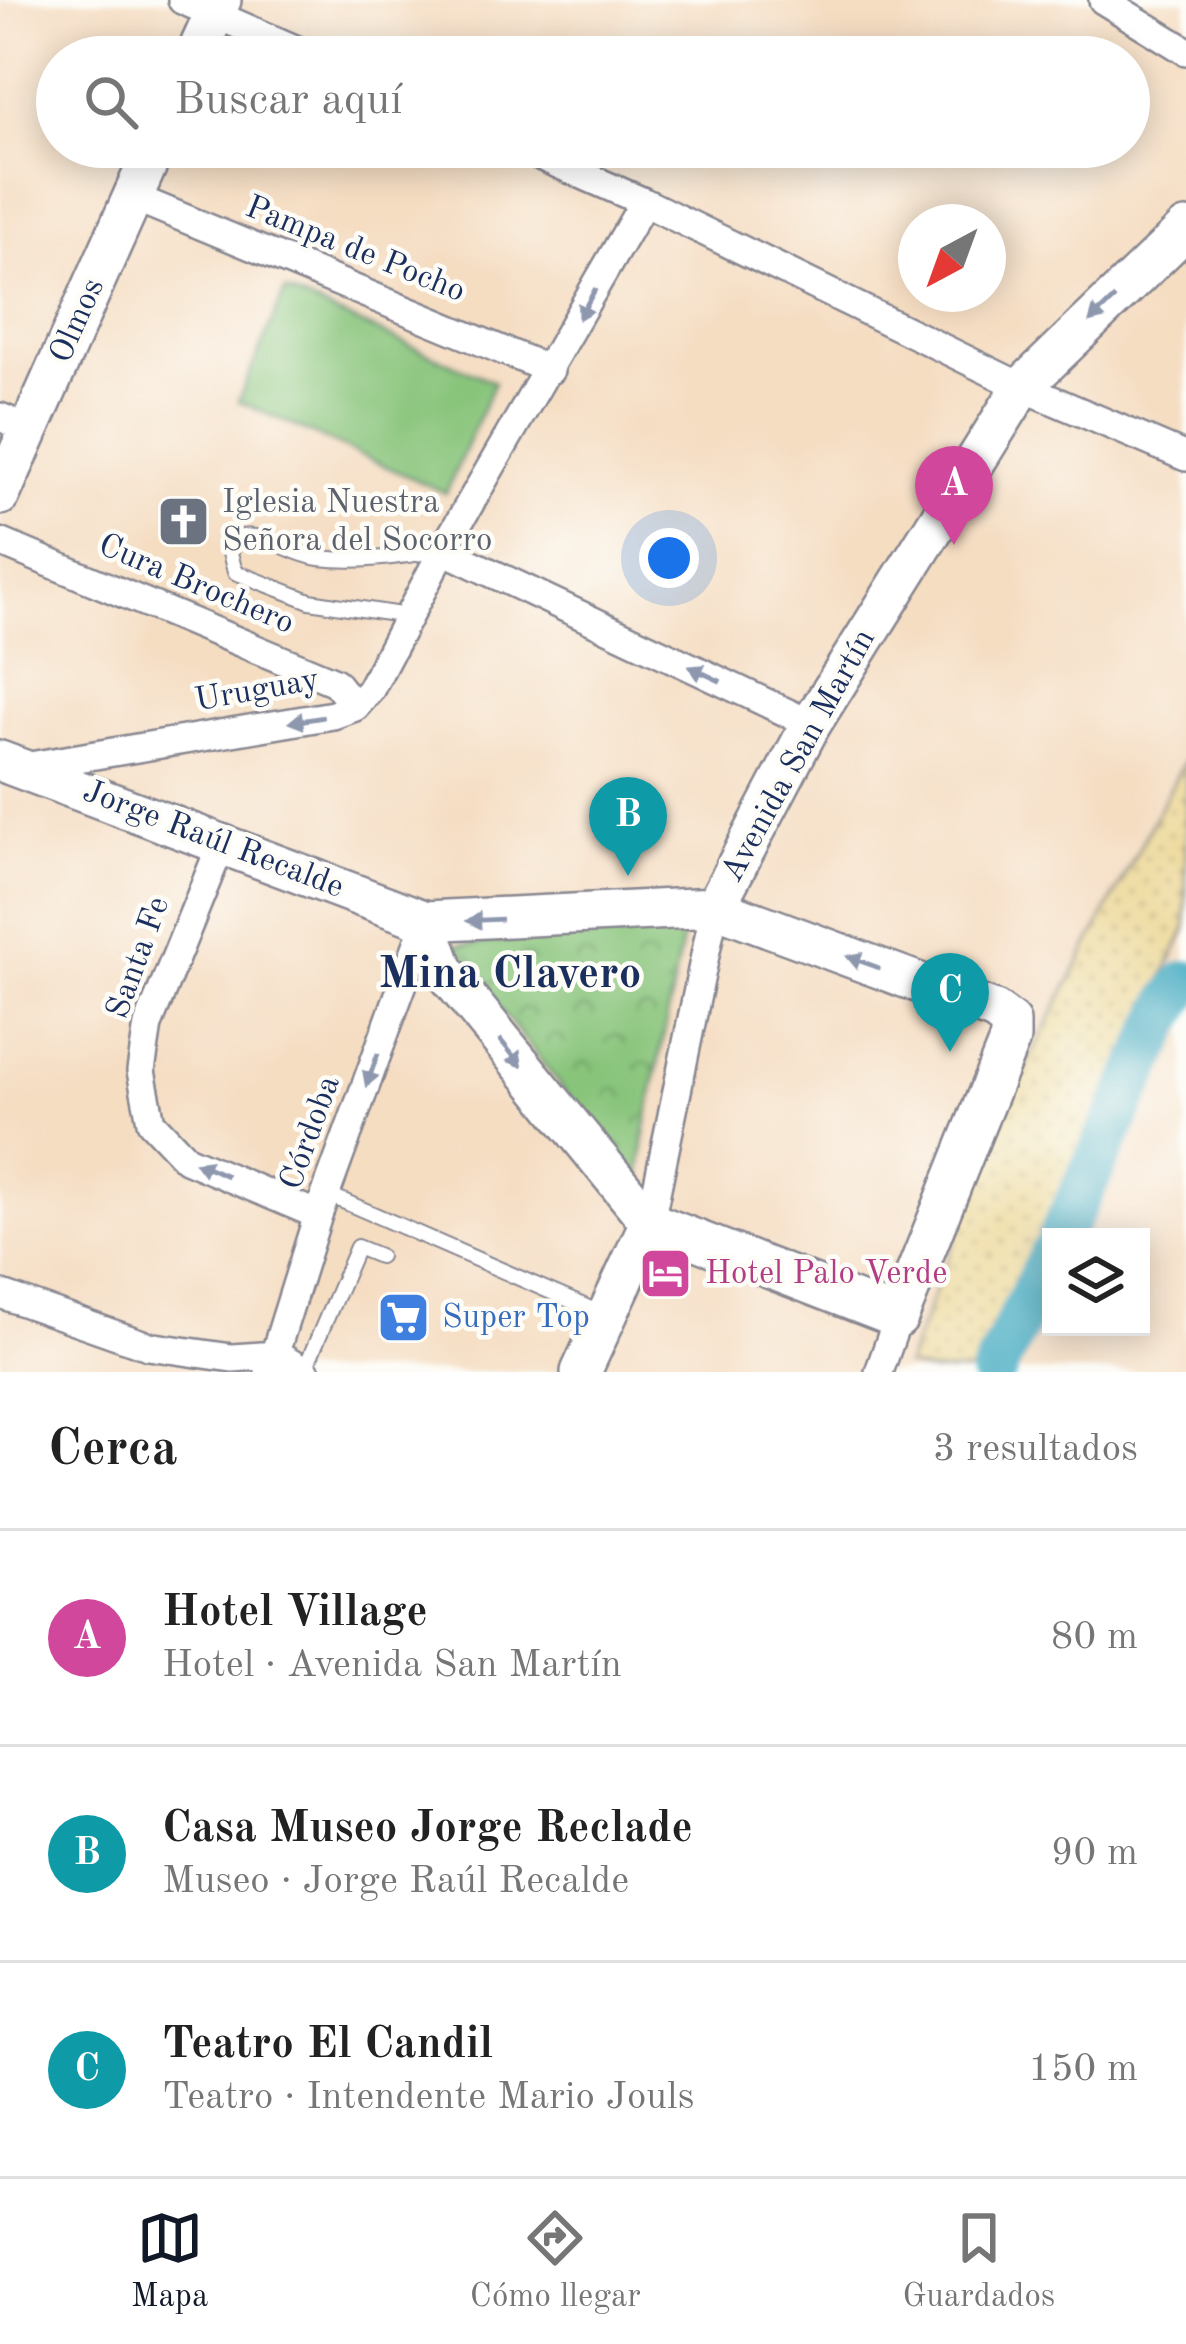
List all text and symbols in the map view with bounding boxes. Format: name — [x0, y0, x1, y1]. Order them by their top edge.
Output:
search box — [36, 36, 1150, 168]
icon: search — [78, 69, 144, 135]
text: Buscar aquí — [174, 79, 403, 124]
street label: Pampa de Pocho — [241, 191, 469, 309]
north arrow — [898, 204, 1006, 312]
street label: Olmos — [45, 274, 111, 368]
one-way arrow — [577, 287, 598, 321]
one-way arrow — [1088, 296, 1117, 324]
pin: A — [915, 446, 993, 545]
place label: Iglesia Nuestra Señora del Socorro — [222, 487, 492, 558]
church icon: Iglesia Nuestra Señora del Socorro — [155, 494, 211, 550]
your location — [639, 528, 699, 588]
street label: Cura Brochero — [93, 529, 299, 641]
street label: Avenida San Martín — [716, 624, 882, 888]
street label: Uruguay — [192, 664, 322, 718]
one-way arrow — [687, 664, 722, 684]
one-way arrow — [287, 711, 325, 729]
street label: Jorge Raúl Recalde — [78, 775, 348, 905]
pin: B — [589, 777, 667, 876]
street label: Santa Fe — [102, 893, 176, 1023]
one-way arrow — [465, 911, 502, 930]
one-way arrow — [845, 951, 881, 970]
district label: Mina Clavero — [379, 953, 641, 998]
pin: C — [911, 953, 989, 1052]
one-way arrow — [498, 1037, 524, 1068]
one-way arrow — [362, 1053, 381, 1089]
street label: Córdoba — [275, 1072, 347, 1194]
one-way arrow — [193, 1159, 228, 1179]
map controls — [1042, 1228, 1150, 1336]
button: layers — [1042, 1228, 1150, 1336]
hotel icon: Hotel Palo Verde — [638, 1246, 694, 1302]
place label: Hotel Palo Verde — [705, 1258, 947, 1291]
supermarket icon: Super Top — [375, 1290, 431, 1346]
place label: Super Top — [442, 1302, 590, 1335]
text: Cerca — [48, 1425, 178, 1476]
text: 3 resultados — [933, 1430, 1138, 1469]
text: Hotel Village — [162, 1591, 428, 1636]
text: A — [72, 1618, 102, 1657]
text: 80 m — [1051, 1618, 1138, 1657]
text: Hotel · Avenida San Martín — [162, 1646, 622, 1685]
text: Casa Museo Jorge Reclade — [162, 1807, 693, 1852]
text: B — [73, 1834, 101, 1873]
text: 90 m — [1051, 1834, 1138, 1873]
text: Museo · Jorge Raúl Recalde — [162, 1862, 629, 1901]
text: Teatro El Candil — [162, 2023, 493, 2068]
text: C — [74, 2050, 100, 2089]
text: 150 m — [1028, 2050, 1138, 2089]
text: Teatro · Intendente Mario Jouls — [162, 2078, 695, 2117]
tab: Mapa — [131, 2205, 208, 2318]
tab: Cómo llegar — [470, 2205, 641, 2318]
tab: Guardados — [902, 2205, 1055, 2318]

